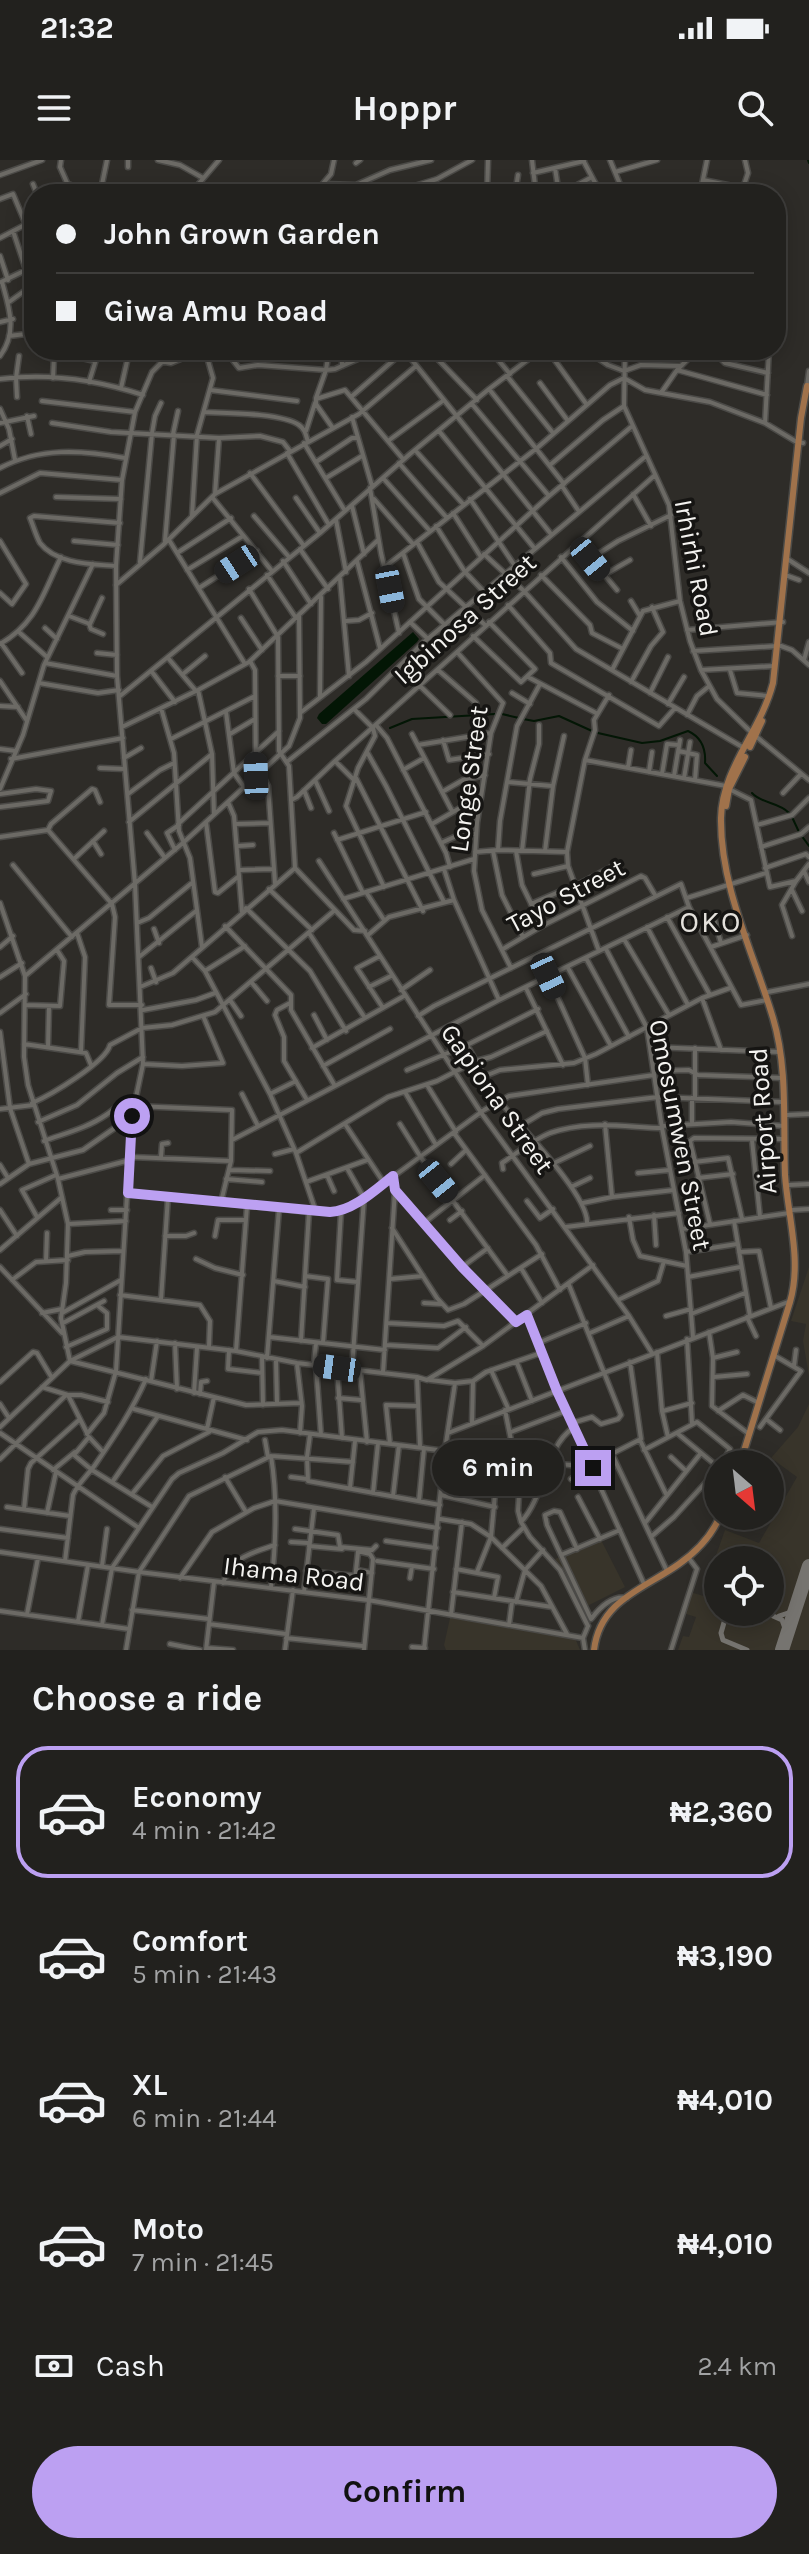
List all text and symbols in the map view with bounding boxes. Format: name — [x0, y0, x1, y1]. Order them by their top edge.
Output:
text: 21:32 — [40, 10, 114, 46]
icon: menu — [32, 86, 76, 130]
icon: search — [733, 86, 777, 130]
text: Hoppr — [353, 87, 456, 129]
text: John Grown Garden — [104, 216, 380, 252]
text: Giwa Amu Road — [104, 293, 328, 329]
street label: Irhirhi Road — [668, 497, 724, 639]
car — [566, 533, 614, 585]
car — [210, 541, 264, 587]
street label: Igbinosa Street — [388, 547, 543, 691]
car — [374, 563, 406, 615]
street label: Longe Street — [443, 704, 495, 854]
car — [243, 752, 269, 800]
street label: Tayo Street — [502, 852, 630, 940]
district label: OKO — [680, 904, 742, 940]
car — [527, 949, 569, 1003]
street label: Omosumwen Street — [642, 1017, 718, 1253]
street label: Gapiona Street — [434, 1018, 560, 1180]
street label: Airport Road — [742, 1047, 784, 1195]
route start — [114, 1098, 150, 1134]
car — [414, 1155, 462, 1207]
car — [312, 1353, 362, 1383]
callout: 6 min — [433, 1440, 565, 1496]
route end — [575, 1450, 611, 1486]
north arrow — [704, 1450, 784, 1530]
map controls — [704, 1450, 784, 1626]
text: 6 min — [462, 1452, 534, 1483]
button: locate — [704, 1546, 784, 1626]
street label: Ihama Road — [222, 1550, 366, 1598]
text: Choose a ride — [32, 1677, 262, 1719]
icon: car — [36, 1776, 108, 1848]
text: Economy — [132, 1779, 262, 1815]
text: ₦2,360 — [670, 1794, 773, 1830]
text: 4 min · 21:42 — [132, 1815, 277, 1846]
icon: car — [36, 1920, 108, 1992]
text: Comfort — [132, 1923, 248, 1959]
text: ₦3,190 — [677, 1938, 773, 1974]
text: 5 min · 21:43 — [132, 1959, 277, 1990]
icon: car — [36, 2064, 108, 2136]
text: XL — [132, 2067, 167, 2103]
text: ₦4,010 — [677, 2082, 773, 2118]
text: 6 min · 21:44 — [132, 2103, 277, 2134]
icon: car — [36, 2208, 108, 2280]
text: Moto — [132, 2211, 204, 2247]
text: ₦4,010 — [677, 2226, 773, 2262]
text: 7 min · 21:45 — [132, 2247, 274, 2278]
icon: cash — [32, 2344, 76, 2388]
text: Cash — [96, 2348, 165, 2384]
text: 2.4 km — [698, 2351, 777, 2382]
button: Confirm — [32, 2446, 777, 2538]

